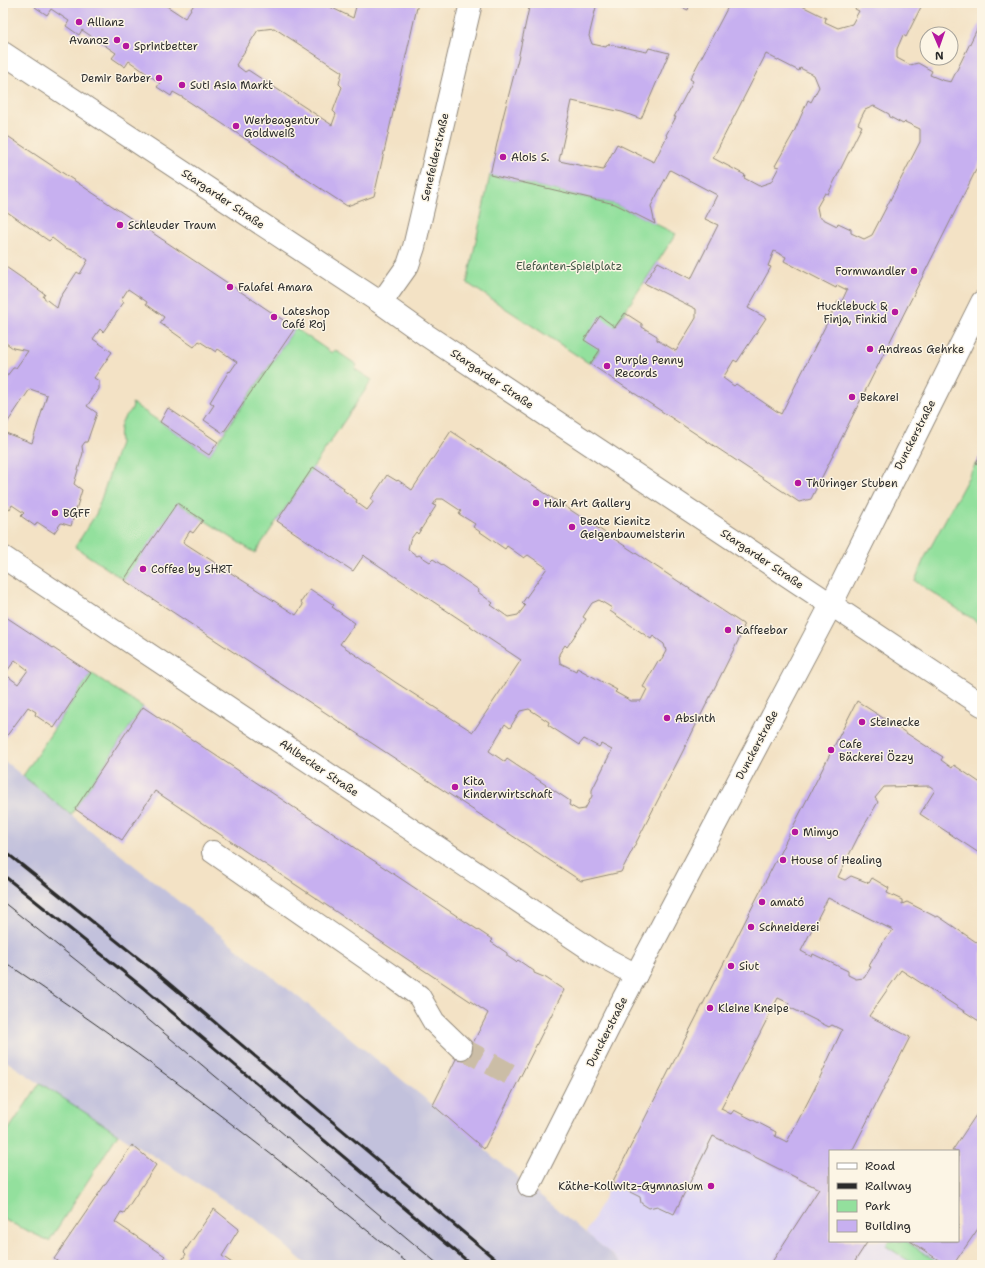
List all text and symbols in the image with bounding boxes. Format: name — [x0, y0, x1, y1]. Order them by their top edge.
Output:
place label: Allianz — [87, 15, 124, 30]
marker: Allianz — [74, 17, 84, 27]
north arrow — [919, 26, 959, 66]
place label: Avanoz — [69, 33, 109, 48]
marker: Avanoz — [112, 35, 122, 45]
place label: Sprintbetter — [134, 39, 198, 54]
marker: Sprintbetter — [121, 41, 131, 51]
text: N — [934, 48, 944, 63]
place label: Demir Barber — [81, 71, 151, 86]
marker: Demir Barber — [154, 73, 164, 83]
place label: Suti Asia Markt — [190, 78, 273, 93]
marker: Suti Asia Markt — [177, 80, 187, 90]
street label: Senefelderstraße — [418, 111, 452, 203]
place label: Werbeagentur Goldweiß — [244, 113, 320, 141]
marker: Werbeagentur Goldweiß — [231, 121, 241, 131]
place label: Alois S. — [511, 150, 550, 165]
marker: Alois S. — [498, 152, 508, 162]
street label: Stargarder Straße — [178, 166, 268, 232]
place label: Schleuder Traum — [128, 218, 217, 233]
marker: Schleuder Traum — [115, 220, 125, 230]
park label: Elefanten-Spielplatz — [516, 259, 622, 274]
place label: Formwandler — [835, 264, 906, 279]
marker: Formwandler — [909, 266, 919, 276]
place label: Falafel Amara — [238, 280, 313, 295]
marker: Falafel Amara — [225, 282, 235, 292]
place label: Hucklebuck & Finja, Finkid — [817, 299, 887, 327]
place label: Lateshop Café Roj — [282, 304, 330, 332]
marker: Hucklebuck & Finja, Finkid — [890, 307, 900, 317]
marker: Lateshop Café Roj — [269, 312, 279, 322]
place label: Andreas Gehrke — [878, 342, 964, 357]
marker: Andreas Gehrke — [865, 344, 875, 354]
street label: Stargarder Straße — [447, 346, 537, 412]
place label: Purple Penny Records — [615, 353, 684, 381]
marker: Purple Penny Records — [602, 361, 612, 371]
place label: Bekarei — [860, 390, 899, 405]
marker: Bekarei — [847, 392, 857, 402]
street label: Dunckerstraße — [891, 397, 939, 473]
place label: Thüringer Stuben — [806, 476, 898, 491]
marker: Thüringer Stuben — [793, 478, 803, 488]
place label: Hair Art Gallery — [544, 496, 631, 511]
marker: Hair Art Gallery — [531, 498, 541, 508]
place label: BGFF — [63, 506, 90, 521]
marker: BGFF — [50, 508, 60, 518]
place label: Beate Kienitz Geigenbaumeisterin — [580, 514, 685, 542]
marker: Beate Kienitz Geigenbaumeisterin — [567, 522, 577, 532]
street label: Stargarder Straße — [717, 526, 807, 592]
place label: Coffee by SHRT — [151, 562, 233, 577]
marker: Coffee by SHRT — [138, 564, 148, 574]
place label: Kaffeebar — [736, 623, 788, 638]
marker: Kaffeebar — [723, 625, 733, 635]
street label: Dunckerstraße — [732, 708, 782, 782]
place label: Absinth — [675, 711, 716, 726]
marker: Absinth — [662, 713, 672, 723]
place label: Steinecke — [870, 715, 920, 730]
marker: Steinecke — [857, 717, 867, 727]
street label: Ahlbecker Straße — [277, 736, 361, 800]
place label: Cafe Bäckerei Özzy — [839, 737, 914, 765]
marker: Cafe Bäckerei Özzy — [826, 745, 836, 755]
place label: Kita Kinderwirtschaft — [463, 774, 553, 802]
marker: Kita Kinderwirtschaft — [450, 782, 460, 792]
place label: Mimyo — [803, 825, 839, 840]
marker: Mimyo — [790, 827, 800, 837]
place label: House of Healing — [791, 853, 882, 868]
marker: House of Healing — [778, 855, 788, 865]
place label: amató — [770, 895, 804, 910]
marker: amató — [757, 897, 767, 907]
place label: Schneiderei — [759, 920, 819, 935]
marker: Schneiderei — [746, 922, 756, 932]
place label: Siut — [739, 959, 759, 974]
marker: Siut — [726, 961, 736, 971]
street label: Dunckerstraße — [583, 994, 631, 1070]
place label: Kleine Kneipe — [718, 1001, 789, 1016]
marker: Kleine Kneipe — [705, 1003, 715, 1013]
legend — [829, 1150, 959, 1242]
text: Road — [865, 1158, 896, 1174]
text: Railway — [865, 1178, 912, 1194]
place label: Käthe-Kollwitz-Gymnasium — [558, 1179, 704, 1194]
marker: Käthe-Kollwitz-Gymnasium — [706, 1181, 716, 1191]
text: Park — [865, 1198, 891, 1214]
text: Building — [865, 1218, 911, 1234]

